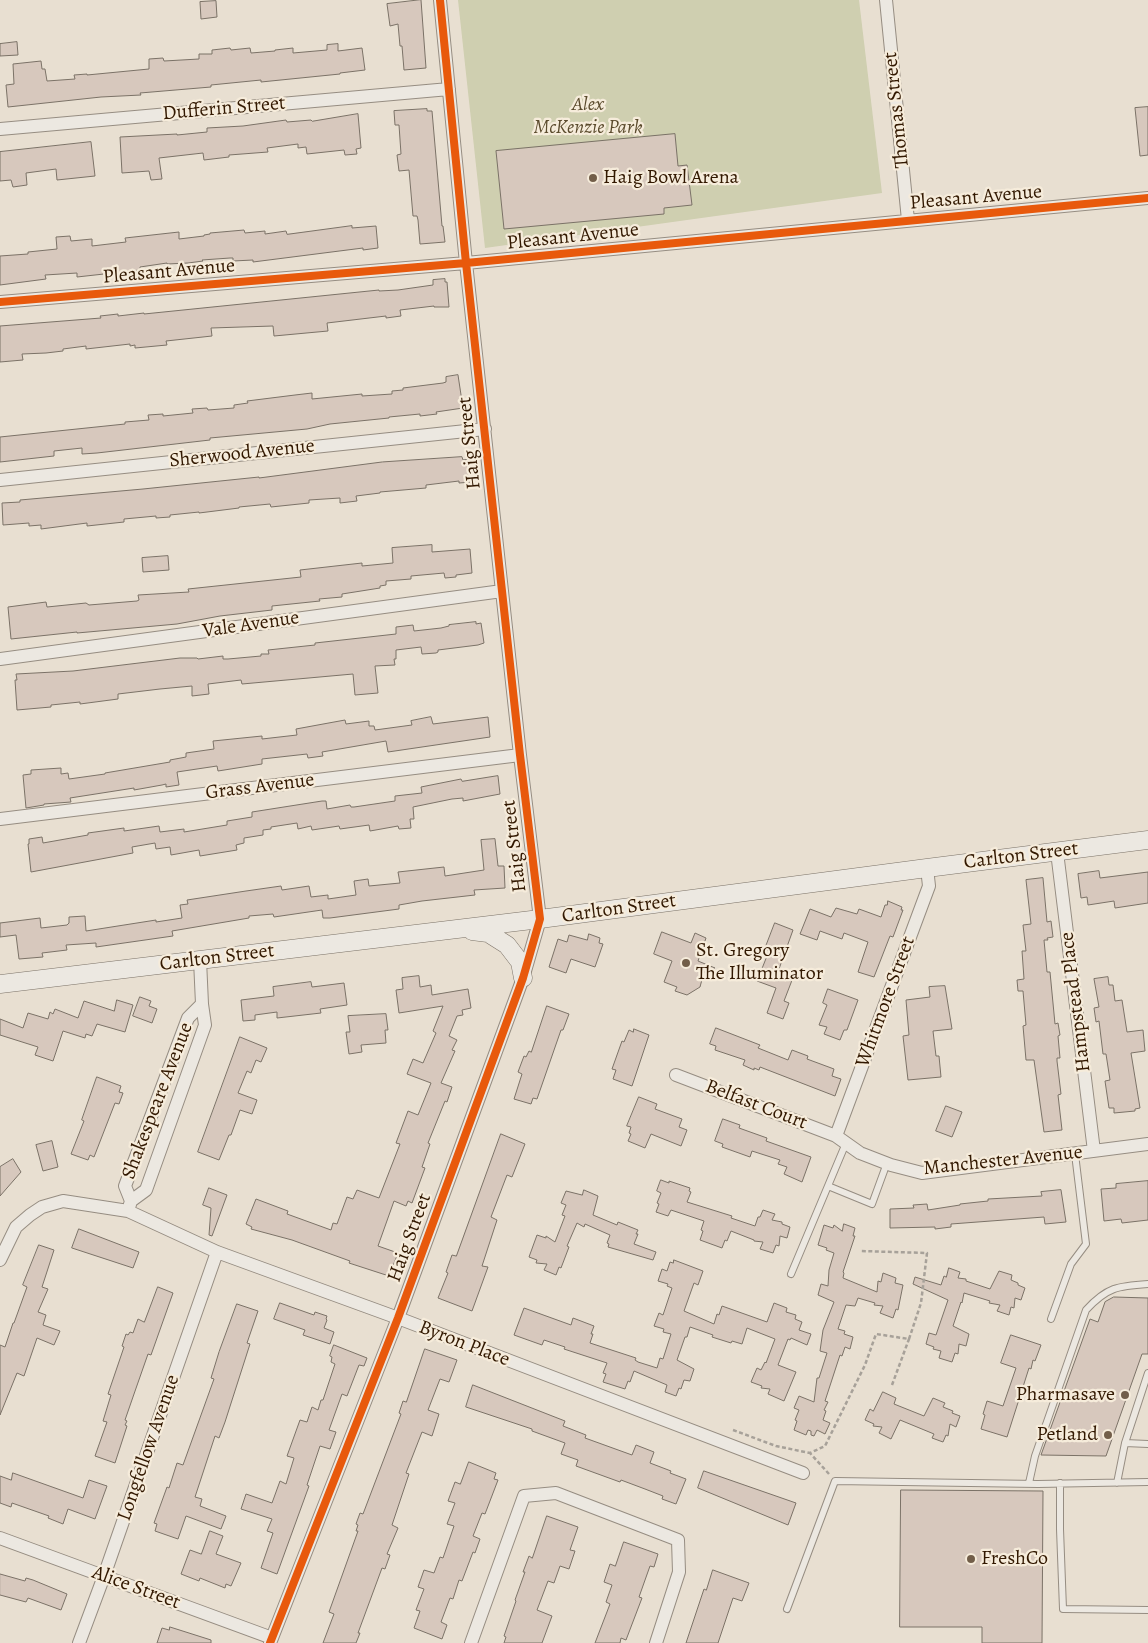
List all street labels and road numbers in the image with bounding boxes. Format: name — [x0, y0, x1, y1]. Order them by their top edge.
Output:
street label: Thomas Street — [879, 51, 915, 169]
street label: Dufferin Street — [161, 92, 287, 126]
street label: Pleasant Avenue — [909, 180, 1043, 216]
street label: Pleasant Avenue — [506, 218, 640, 256]
street label: Pleasant Avenue — [102, 254, 236, 290]
street label: Haig Street — [453, 396, 487, 490]
street label: Sherwood Avenue — [168, 434, 316, 474]
street label: Vale Avenue — [201, 606, 301, 644]
street label: Grass Avenue — [204, 768, 316, 806]
street label: Haig Street — [497, 798, 533, 894]
street label: Carlton Street — [962, 837, 1080, 875]
street label: Carlton Street — [560, 889, 678, 929]
street label: Hampstead Place — [1055, 930, 1097, 1074]
street label: Whitmore Street — [851, 933, 921, 1071]
street label: Carlton Street — [158, 939, 276, 977]
street label: Shakespeare Avenue — [117, 1019, 199, 1183]
street label: Belfast Court — [702, 1075, 810, 1135]
street label: Manchester Avenue — [922, 1141, 1084, 1181]
street label: Haig Street — [383, 1190, 437, 1286]
street label: Byron Place — [415, 1316, 513, 1372]
street label: Longfellow Avenue — [113, 1372, 185, 1524]
street label: Alice Street — [89, 1561, 183, 1615]

